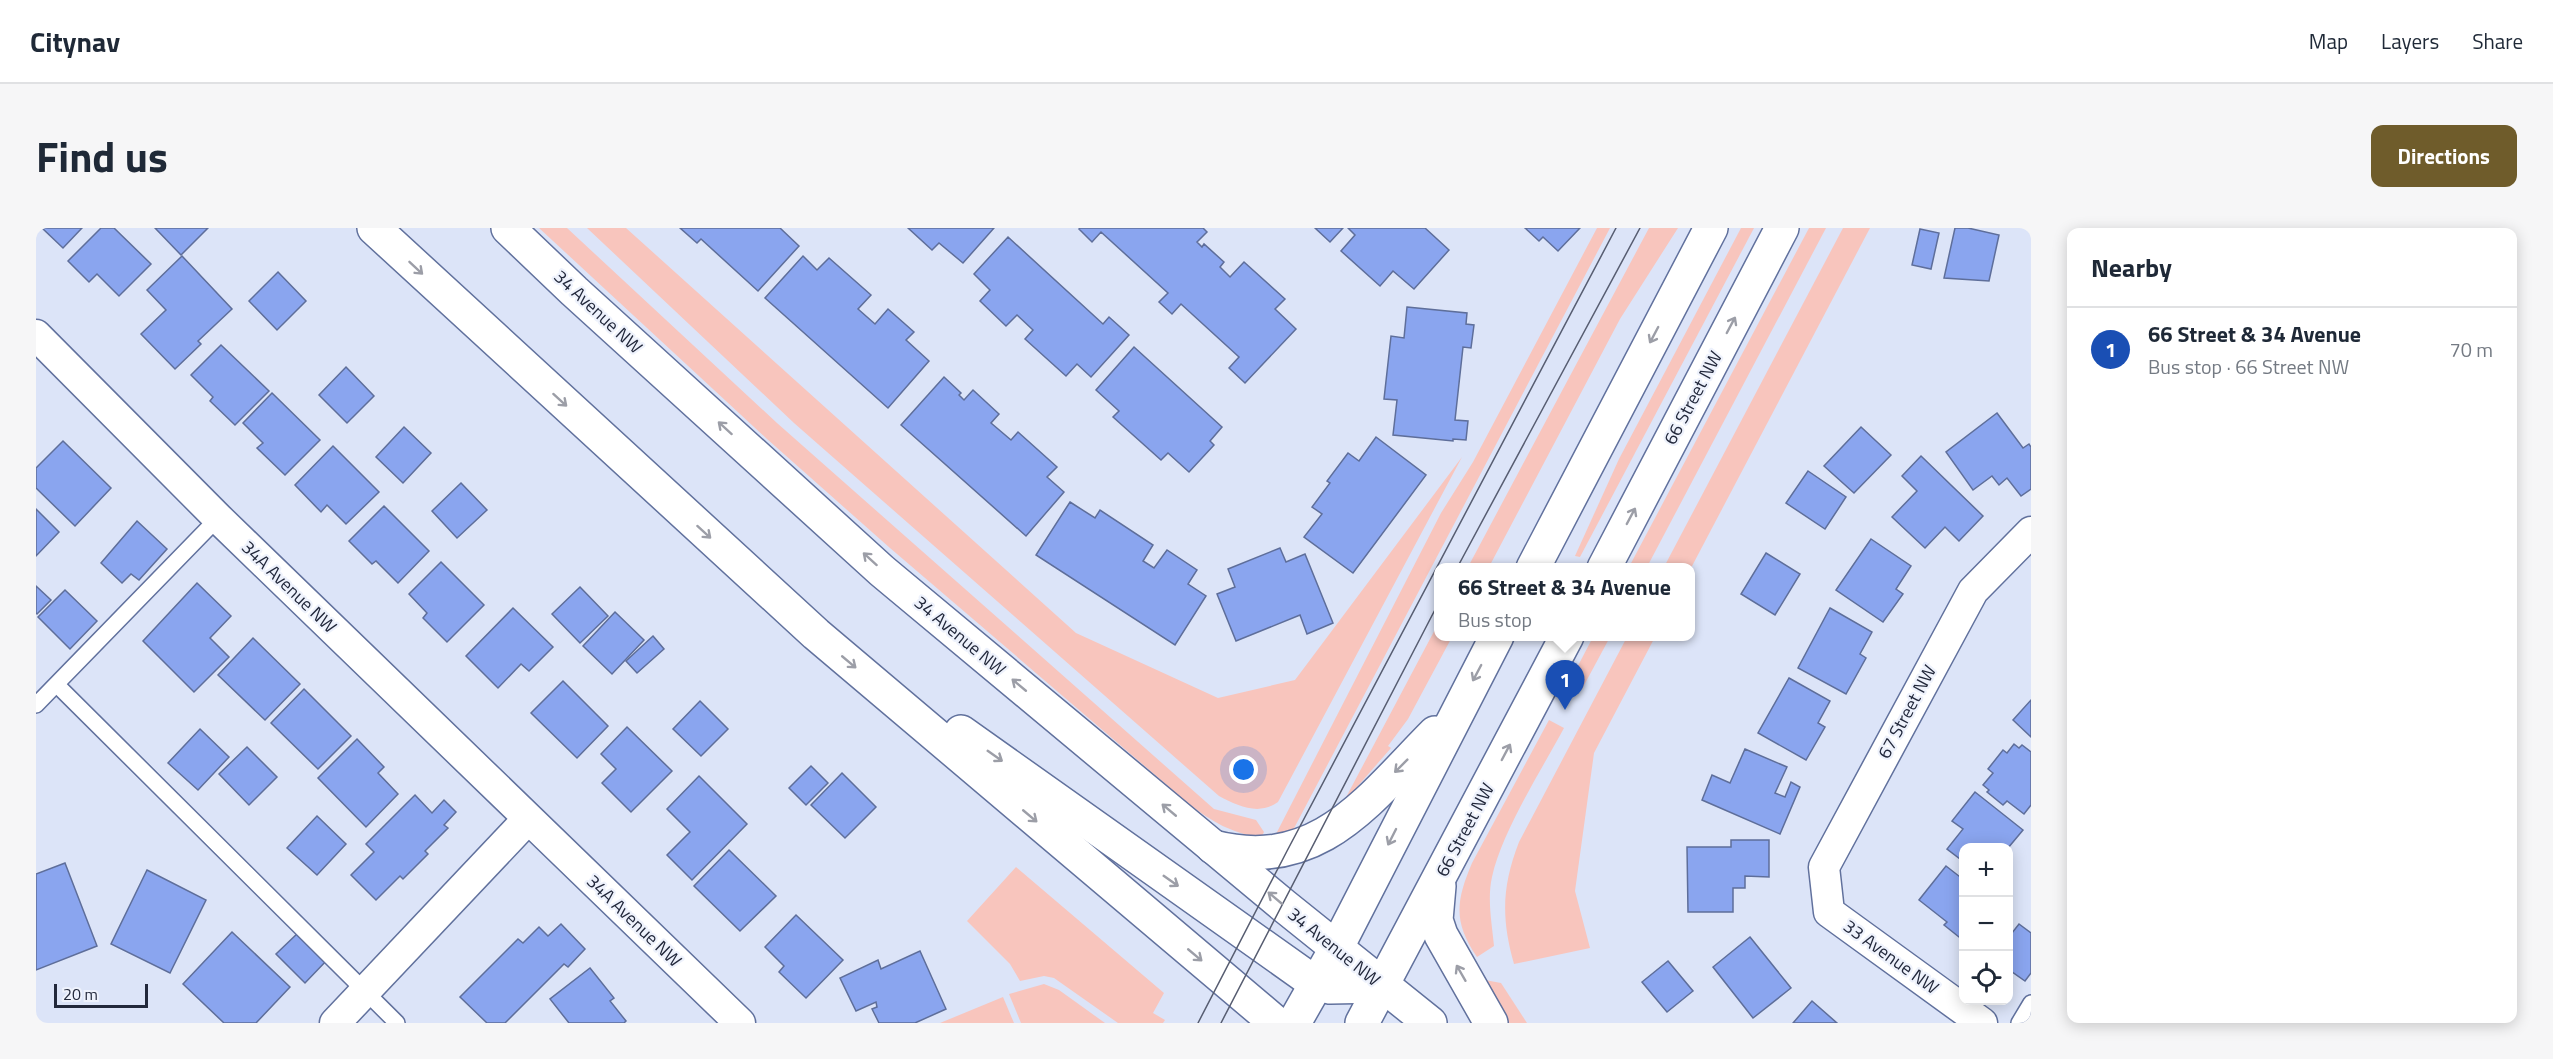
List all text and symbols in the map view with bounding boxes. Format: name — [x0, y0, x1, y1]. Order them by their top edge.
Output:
text: Citynav — [30, 20, 120, 63]
text: Map — [2309, 25, 2348, 57]
text: Layers — [2381, 25, 2439, 57]
text: Share — [2472, 25, 2523, 57]
text: Find us — [36, 124, 168, 188]
button: Directions — [2371, 125, 2517, 187]
text: Nearby — [2091, 248, 2172, 287]
one-way arrow — [409, 261, 424, 275]
street label: 34 Avenue NW — [548, 263, 649, 360]
one-way arrow — [1726, 316, 1737, 334]
text: 66 Street & 34 Avenue — [2148, 317, 2361, 351]
one-way arrow — [1648, 326, 1659, 344]
text: 1 — [2105, 334, 2116, 365]
text: 70 m — [2449, 334, 2493, 365]
street label: 66 Street NW — [1657, 346, 1729, 449]
text: Bus stop · 66 Street NW — [2148, 351, 2349, 382]
one-way arrow — [552, 393, 567, 407]
one-way arrow — [718, 421, 733, 435]
one-way arrow — [1626, 507, 1637, 525]
one-way arrow — [696, 525, 711, 539]
street label: 34A Avenue NW — [236, 534, 343, 639]
one-way arrow — [862, 552, 877, 566]
popup — [1434, 563, 1695, 641]
text: 66 Street & 34 Avenue — [1458, 570, 1671, 604]
street label: 34 Avenue NW — [909, 589, 1012, 682]
text: Bus stop — [1458, 604, 1532, 635]
one-way arrow — [841, 655, 856, 669]
pin: 1 — [1546, 660, 1585, 710]
street label: 67 Street NW — [1871, 660, 1943, 763]
one-way arrow — [1471, 664, 1482, 682]
one-way arrow — [1012, 678, 1027, 692]
one-way arrow — [1501, 743, 1513, 761]
one-way arrow — [986, 750, 1002, 762]
your location — [1229, 755, 1258, 784]
one-way arrow — [1394, 759, 1409, 774]
street label: 66 Street NW — [1429, 778, 1501, 881]
one-way arrow — [1161, 804, 1177, 817]
one-way arrow — [1022, 809, 1038, 822]
one-way arrow — [1386, 828, 1398, 845]
map controls — [1959, 843, 2013, 1005]
button: + — [1959, 843, 2013, 897]
street label: 34A Avenue NW — [581, 868, 688, 973]
one-way arrow — [1162, 875, 1179, 887]
one-way arrow — [1268, 891, 1283, 905]
button: − — [1959, 897, 2013, 951]
street label: 34 Avenue NW — [1282, 901, 1387, 993]
street label: 33 Avenue NW — [1838, 913, 1945, 1001]
one-way arrow — [1187, 948, 1202, 962]
button: locate — [1959, 951, 2013, 1005]
one-way arrow — [1454, 965, 1466, 982]
scale bar — [54, 981, 148, 1008]
text: 20 m — [63, 982, 98, 1006]

